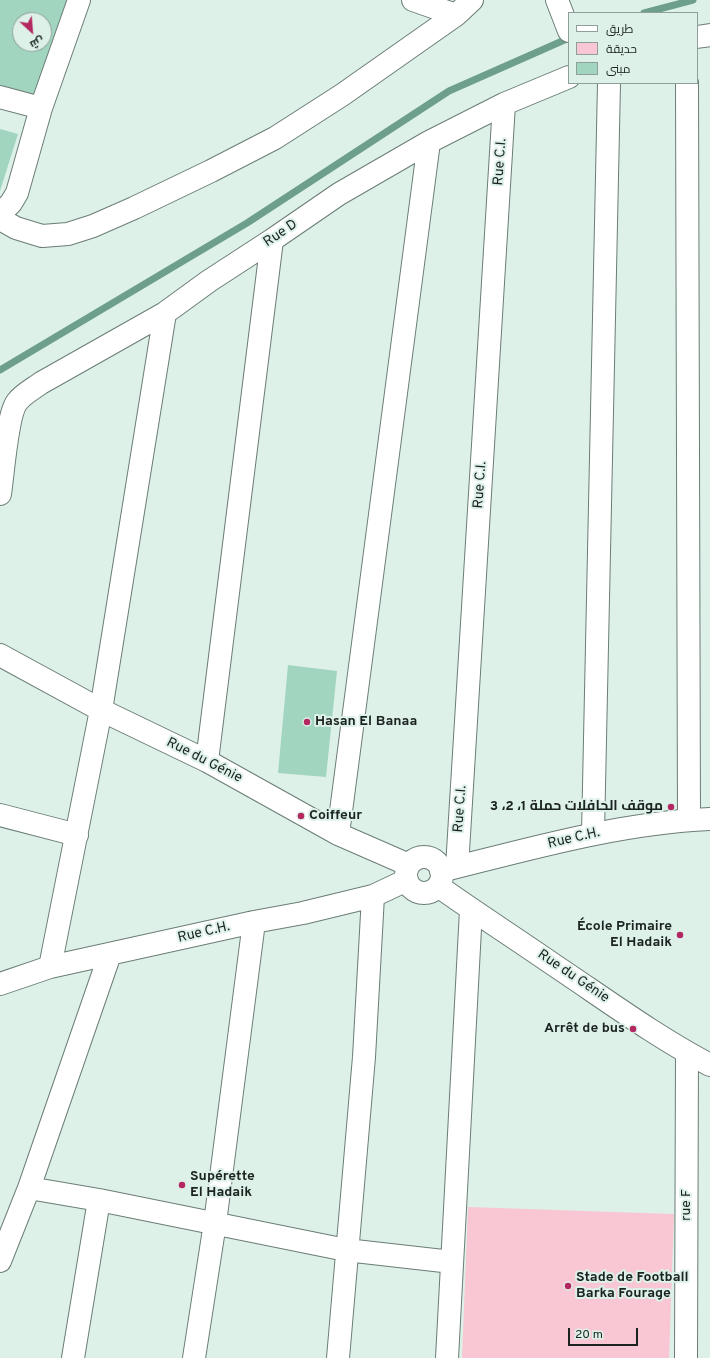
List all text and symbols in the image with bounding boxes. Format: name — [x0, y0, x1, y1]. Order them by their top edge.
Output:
north arrow — [12, 12, 52, 52]
legend — [568, 12, 698, 84]
text: طريق — [606, 22, 633, 38]
text: ش — [27, 32, 46, 51]
text: حديقة — [606, 42, 637, 58]
text: مبنى — [606, 62, 631, 78]
street label: Rue C.I. — [491, 138, 511, 186]
street label: Rue D — [261, 217, 301, 251]
street label: Rue C.I. — [471, 461, 491, 509]
place label: Hasan El Banaa — [315, 714, 417, 730]
marker: Hasan El Banaa — [302, 717, 312, 727]
street label: Rue du Génie — [163, 735, 245, 787]
street label: Rue C.I. — [451, 785, 471, 833]
place label: موقف الحافلات حملة 1، 2، 3 — [490, 799, 663, 815]
marker: موقف الحافلات حملة 1، 2، 3 — [666, 802, 676, 812]
place label: Coiffeur — [309, 808, 362, 824]
marker: Coiffeur — [296, 811, 306, 821]
street label: Rue C.H. — [546, 825, 602, 853]
street label: Rue C.H. — [176, 919, 232, 947]
place label: École Primaire El Hadaik — [577, 919, 672, 952]
marker: École Primaire El Hadaik — [675, 930, 685, 940]
street label: Rue du Génie — [534, 947, 612, 1007]
place label: Arrêt de bus — [544, 1021, 625, 1037]
marker: Arrêt de bus — [628, 1024, 638, 1034]
place label: Supérette El Hadaik — [190, 1169, 255, 1202]
marker: Supérette El Hadaik — [177, 1180, 187, 1190]
street label: rue F — [679, 1189, 695, 1221]
place label: Stade de Football Barka Fourage — [576, 1270, 689, 1302]
marker: Stade de Football Barka Fourage — [563, 1281, 573, 1291]
scale bar — [570, 1320, 640, 1346]
text: 20 m — [575, 1327, 603, 1343]

